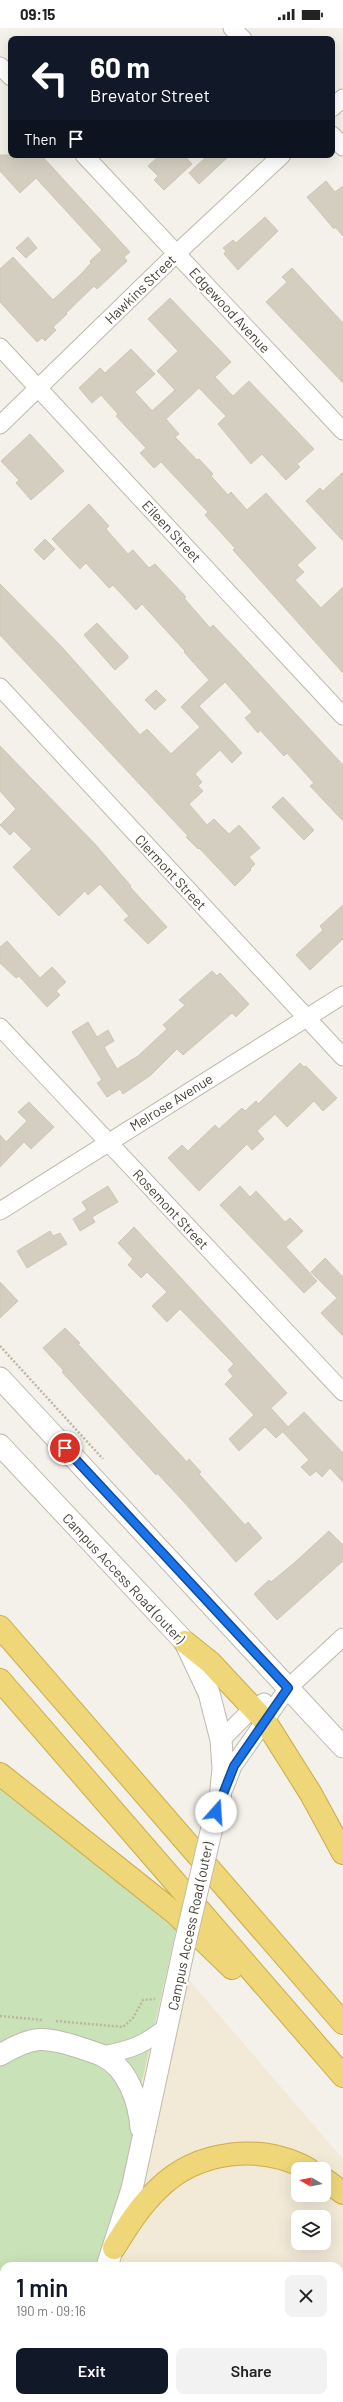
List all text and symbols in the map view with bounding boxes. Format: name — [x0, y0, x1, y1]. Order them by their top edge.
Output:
text: 09:15 — [20, 5, 55, 23]
text: 60 m — [90, 50, 150, 84]
icon: left — [24, 52, 76, 104]
text: Brevator Street — [90, 84, 210, 106]
icon: arrive — [65, 128, 87, 150]
text: Then — [24, 130, 57, 148]
street label: Hawkins Street — [101, 251, 179, 327]
street label: Edgewood Avenue — [186, 264, 274, 356]
street label: Eileen Street — [139, 496, 205, 566]
street label: Clermont Street — [132, 831, 210, 913]
street label: Melrose Avenue — [126, 1070, 216, 1134]
street label: Rosemont Street — [130, 1165, 212, 1253]
pin — [48, 1431, 82, 1465]
icon: arrive — [54, 1437, 76, 1459]
street label: Campus Access Road (outer) — [59, 1509, 189, 1647]
position arrow — [195, 1791, 237, 1833]
street label: Campus Access Road (outer) — [164, 1840, 216, 2012]
north arrow — [291, 2162, 331, 2202]
map controls — [291, 2162, 331, 2250]
button: layers — [291, 2210, 331, 2250]
text: 1 min — [16, 2273, 68, 2302]
button: close — [285, 2275, 327, 2317]
text: 190 m · 09:16 — [16, 2303, 86, 2319]
button: Exit — [16, 2348, 168, 2394]
button: Share — [176, 2348, 327, 2394]

